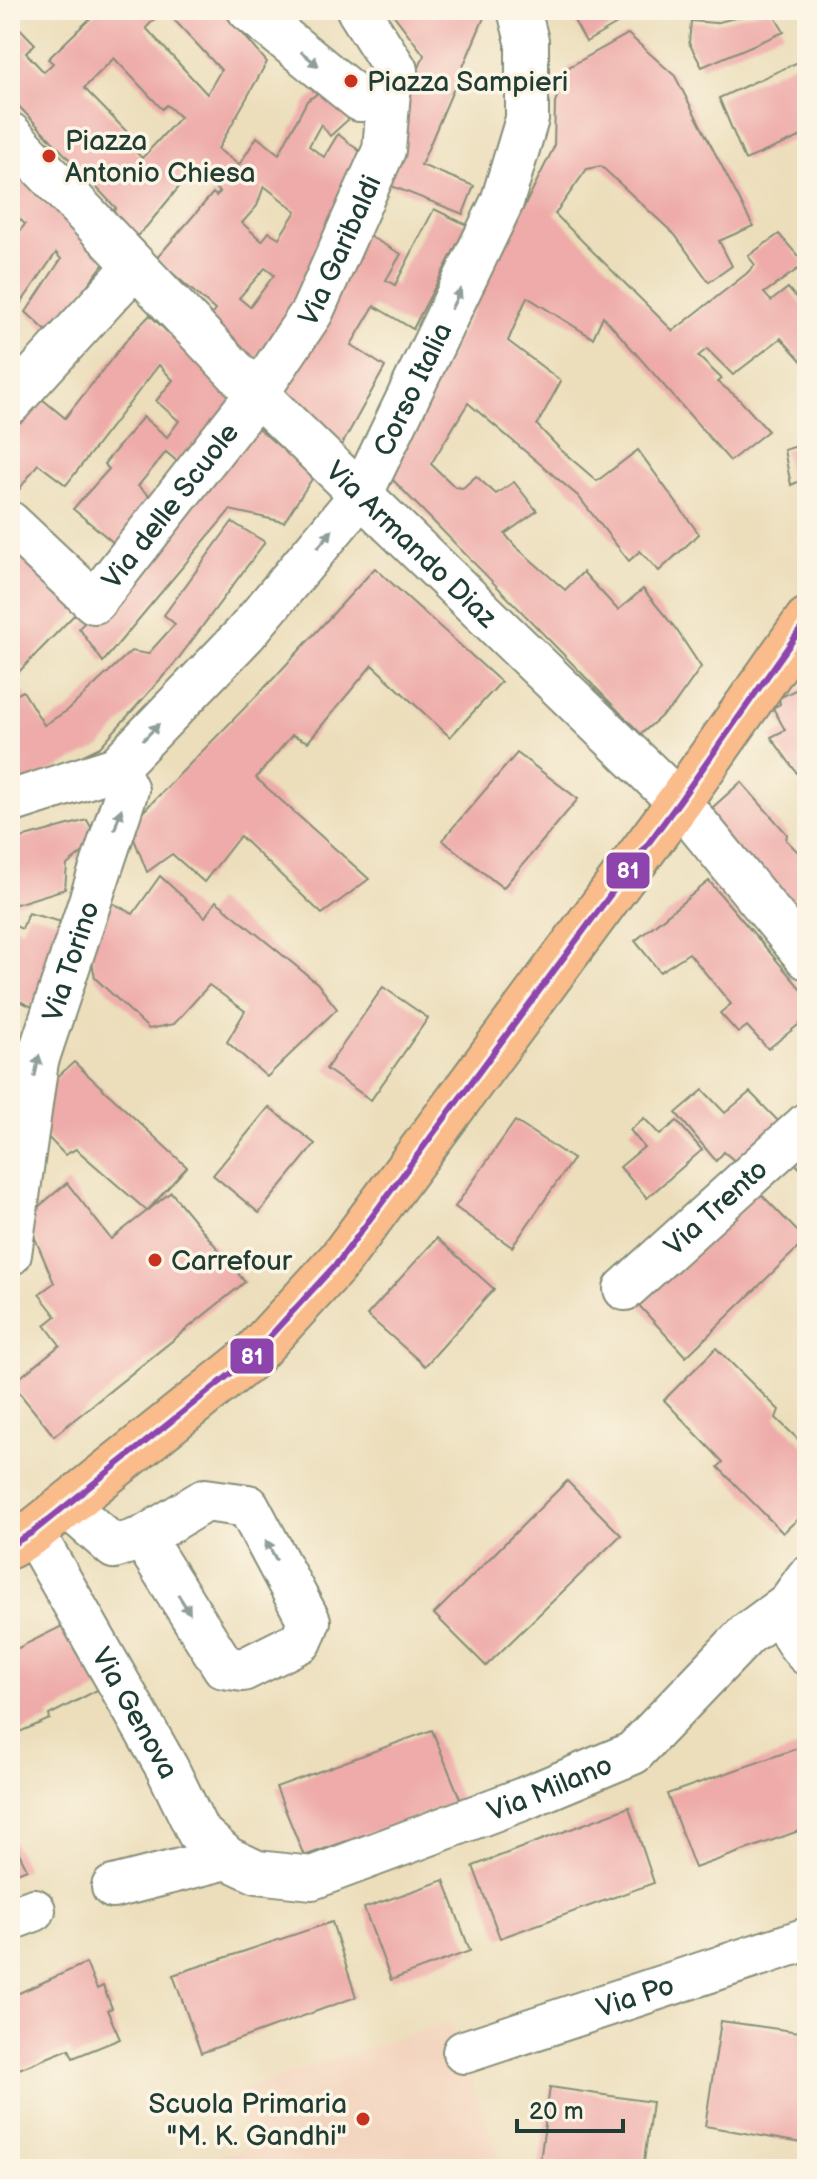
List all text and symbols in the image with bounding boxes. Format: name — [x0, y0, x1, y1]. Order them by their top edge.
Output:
one-way arrow — [300, 50, 320, 67]
place label: Piazza Sampieri — [367, 66, 568, 99]
marker: Piazza Sampieri — [342, 72, 360, 90]
place label: Piazza Antonio Chiesa — [65, 125, 256, 190]
marker: Piazza Antonio Chiesa — [40, 147, 58, 165]
street label: Via Garibaldi — [292, 170, 389, 333]
one-way arrow — [449, 287, 463, 310]
street label: Corso Italia — [367, 317, 460, 462]
street label: Via delle Scuole — [96, 417, 246, 596]
street label: Via Armando Diaz — [318, 455, 504, 635]
one-way arrow — [316, 529, 333, 549]
one-way arrow — [142, 723, 160, 742]
one-way arrow — [112, 806, 124, 830]
line badge: 81 — [605, 851, 651, 890]
text: 81 — [617, 858, 639, 885]
street label: Via Torino — [36, 897, 107, 1026]
one-way arrow — [32, 1053, 44, 1078]
street label: Via Trento — [658, 1153, 775, 1263]
place label: Carrefour — [171, 1245, 293, 1278]
marker: Carrefour — [146, 1251, 164, 1269]
line badge: 81 — [229, 1337, 275, 1375]
text: 81 — [241, 1344, 263, 1371]
one-way arrow — [265, 1539, 278, 1562]
one-way arrow — [177, 1593, 191, 1615]
street label: Via Genova — [84, 1642, 185, 1784]
street label: Via Milano — [483, 1749, 617, 1829]
street label: Via Po — [592, 1969, 678, 2025]
scale bar — [517, 2083, 623, 2133]
place label: Scuola Primaria "M. K. Gandhi" — [148, 2088, 347, 2153]
text: 20 m — [529, 2097, 584, 2126]
marker: Scuola Primaria "M. K. Gandhi" — [354, 2110, 372, 2128]

